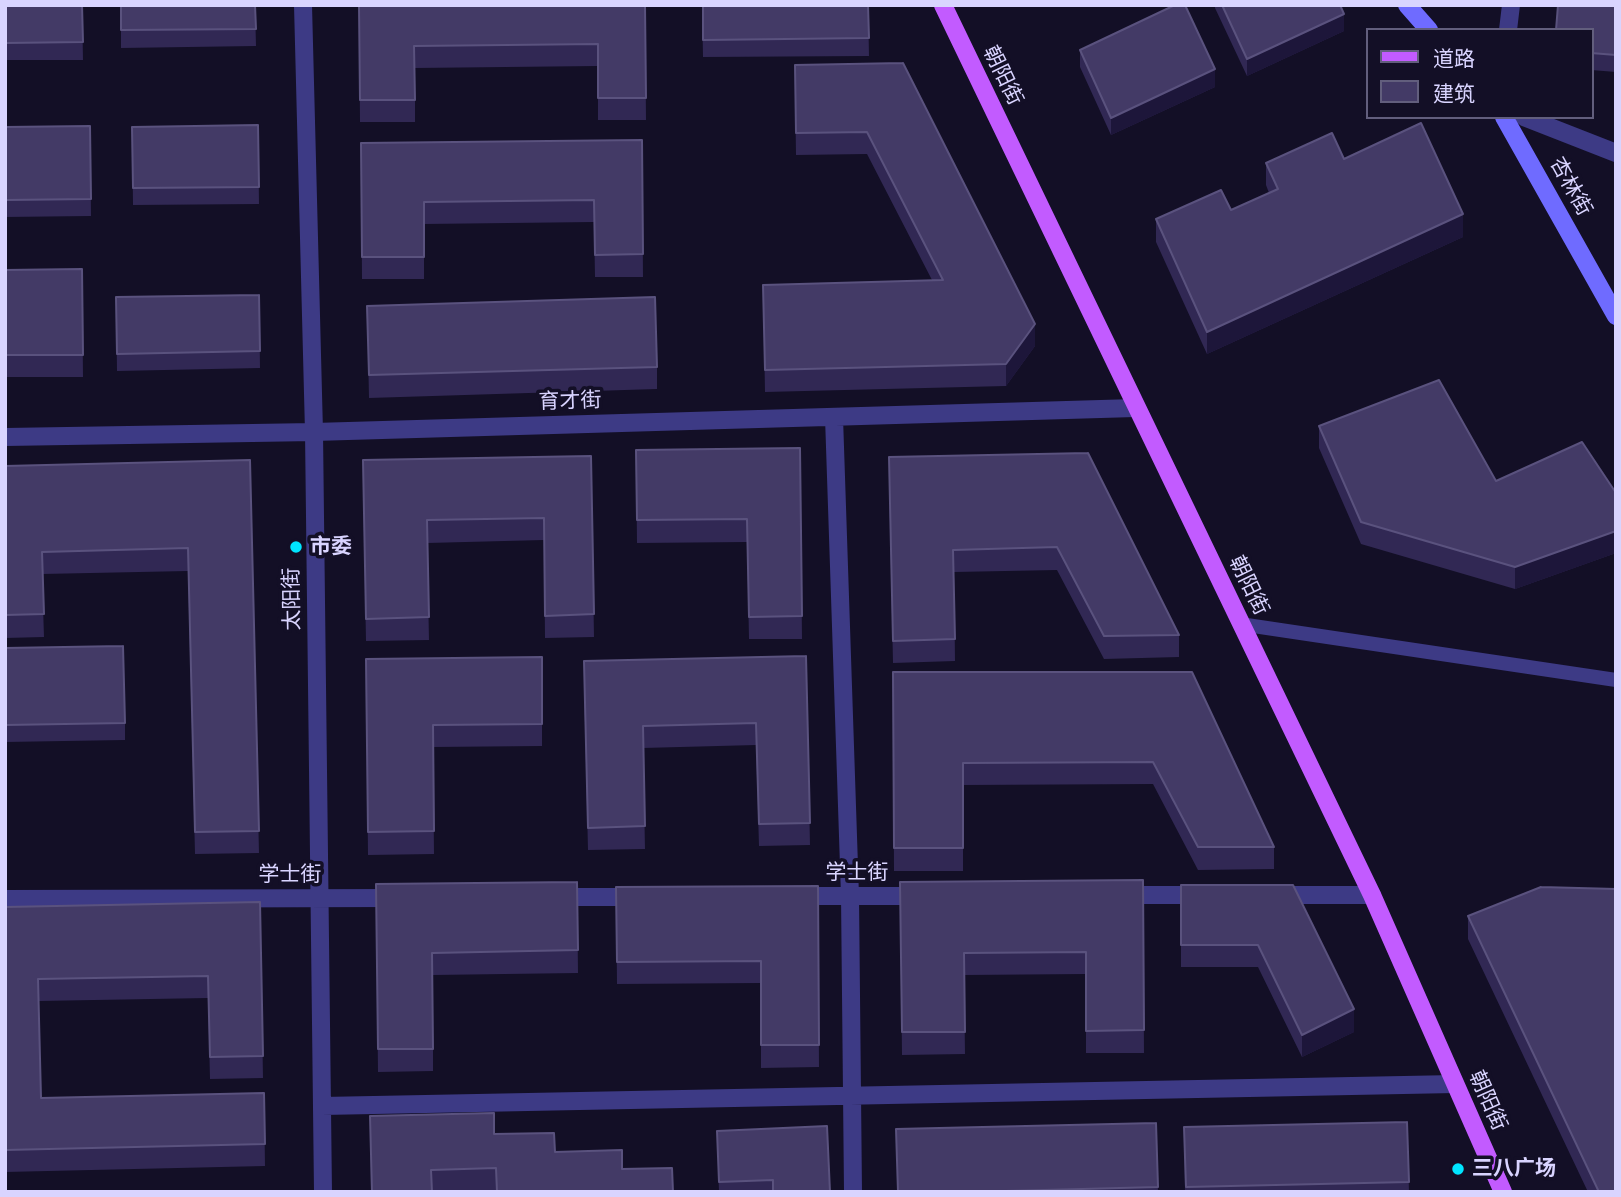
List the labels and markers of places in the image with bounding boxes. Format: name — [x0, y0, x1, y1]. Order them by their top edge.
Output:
place label: 市委 — [310, 534, 352, 560]
marker: 市委 — [288, 539, 304, 555]
place label: 三八广场 — [1472, 1156, 1556, 1182]
marker: 三八广场 — [1450, 1161, 1466, 1177]

